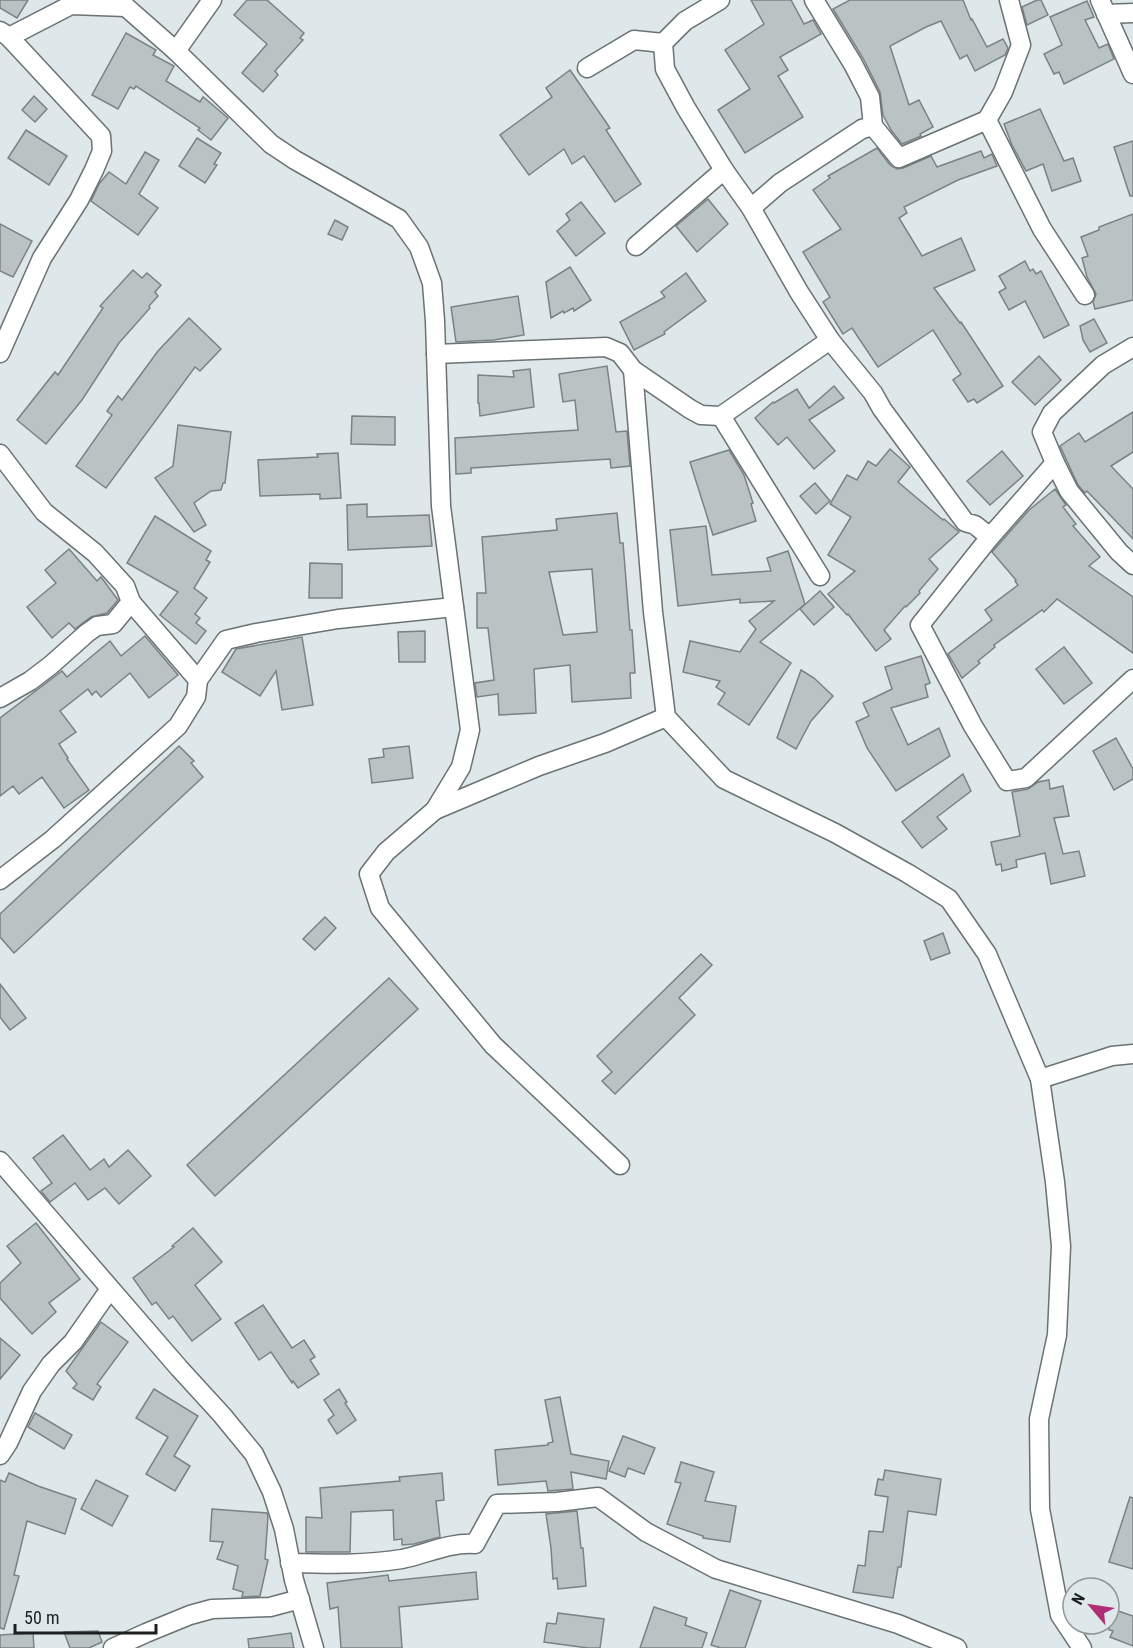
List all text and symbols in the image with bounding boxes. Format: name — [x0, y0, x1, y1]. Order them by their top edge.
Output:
north arrow — [1061, 1576, 1121, 1636]
text: N — [1068, 1590, 1089, 1608]
scale bar — [15, 1597, 156, 1635]
text: 50 m — [24, 1607, 59, 1628]

